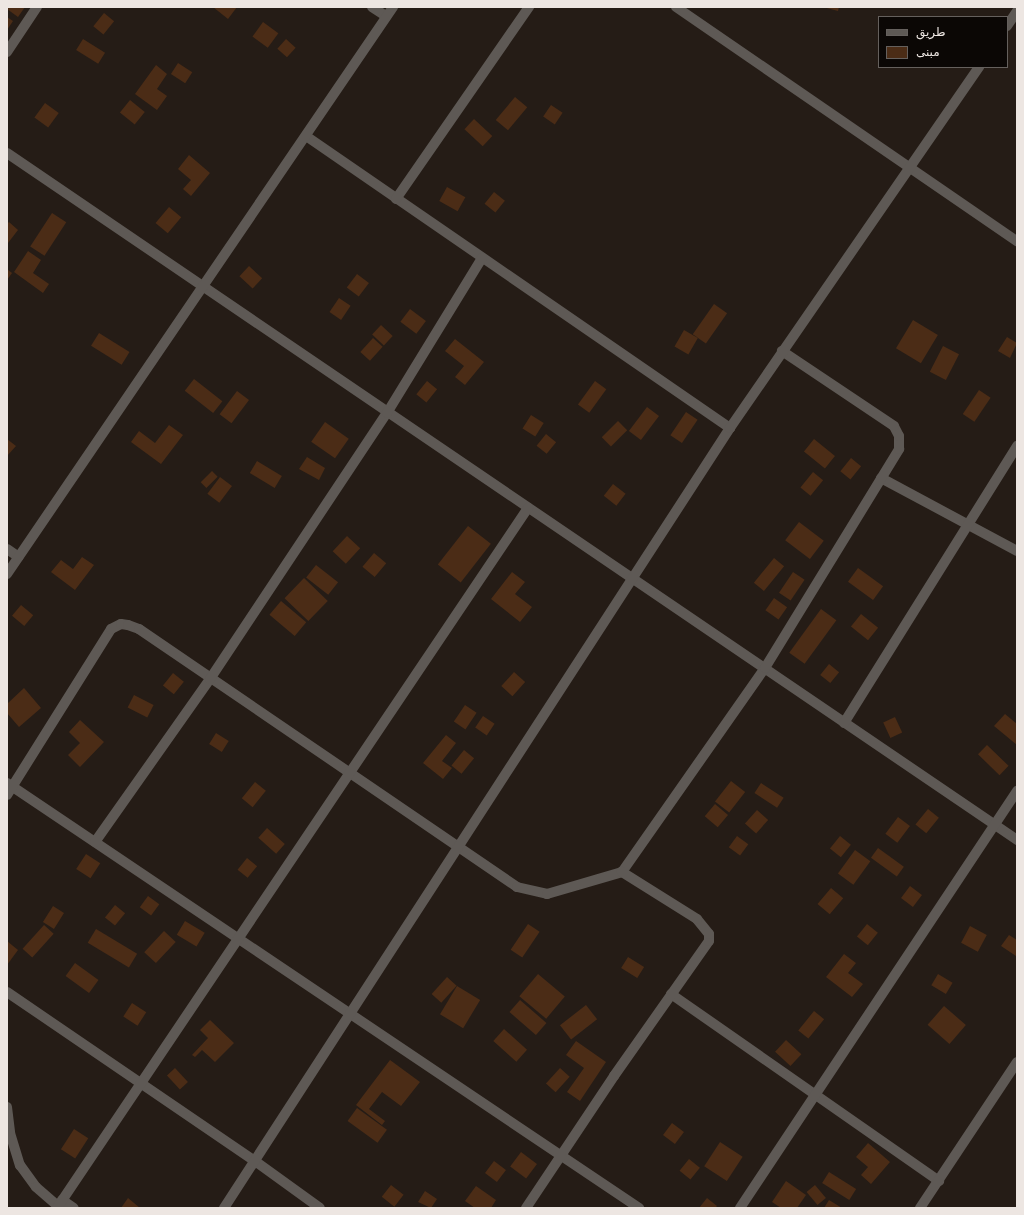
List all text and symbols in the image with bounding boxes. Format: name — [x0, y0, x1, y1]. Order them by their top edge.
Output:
legend — [878, 16, 1008, 68]
text: طريق — [916, 25, 946, 39]
text: مبنى — [916, 45, 940, 59]

